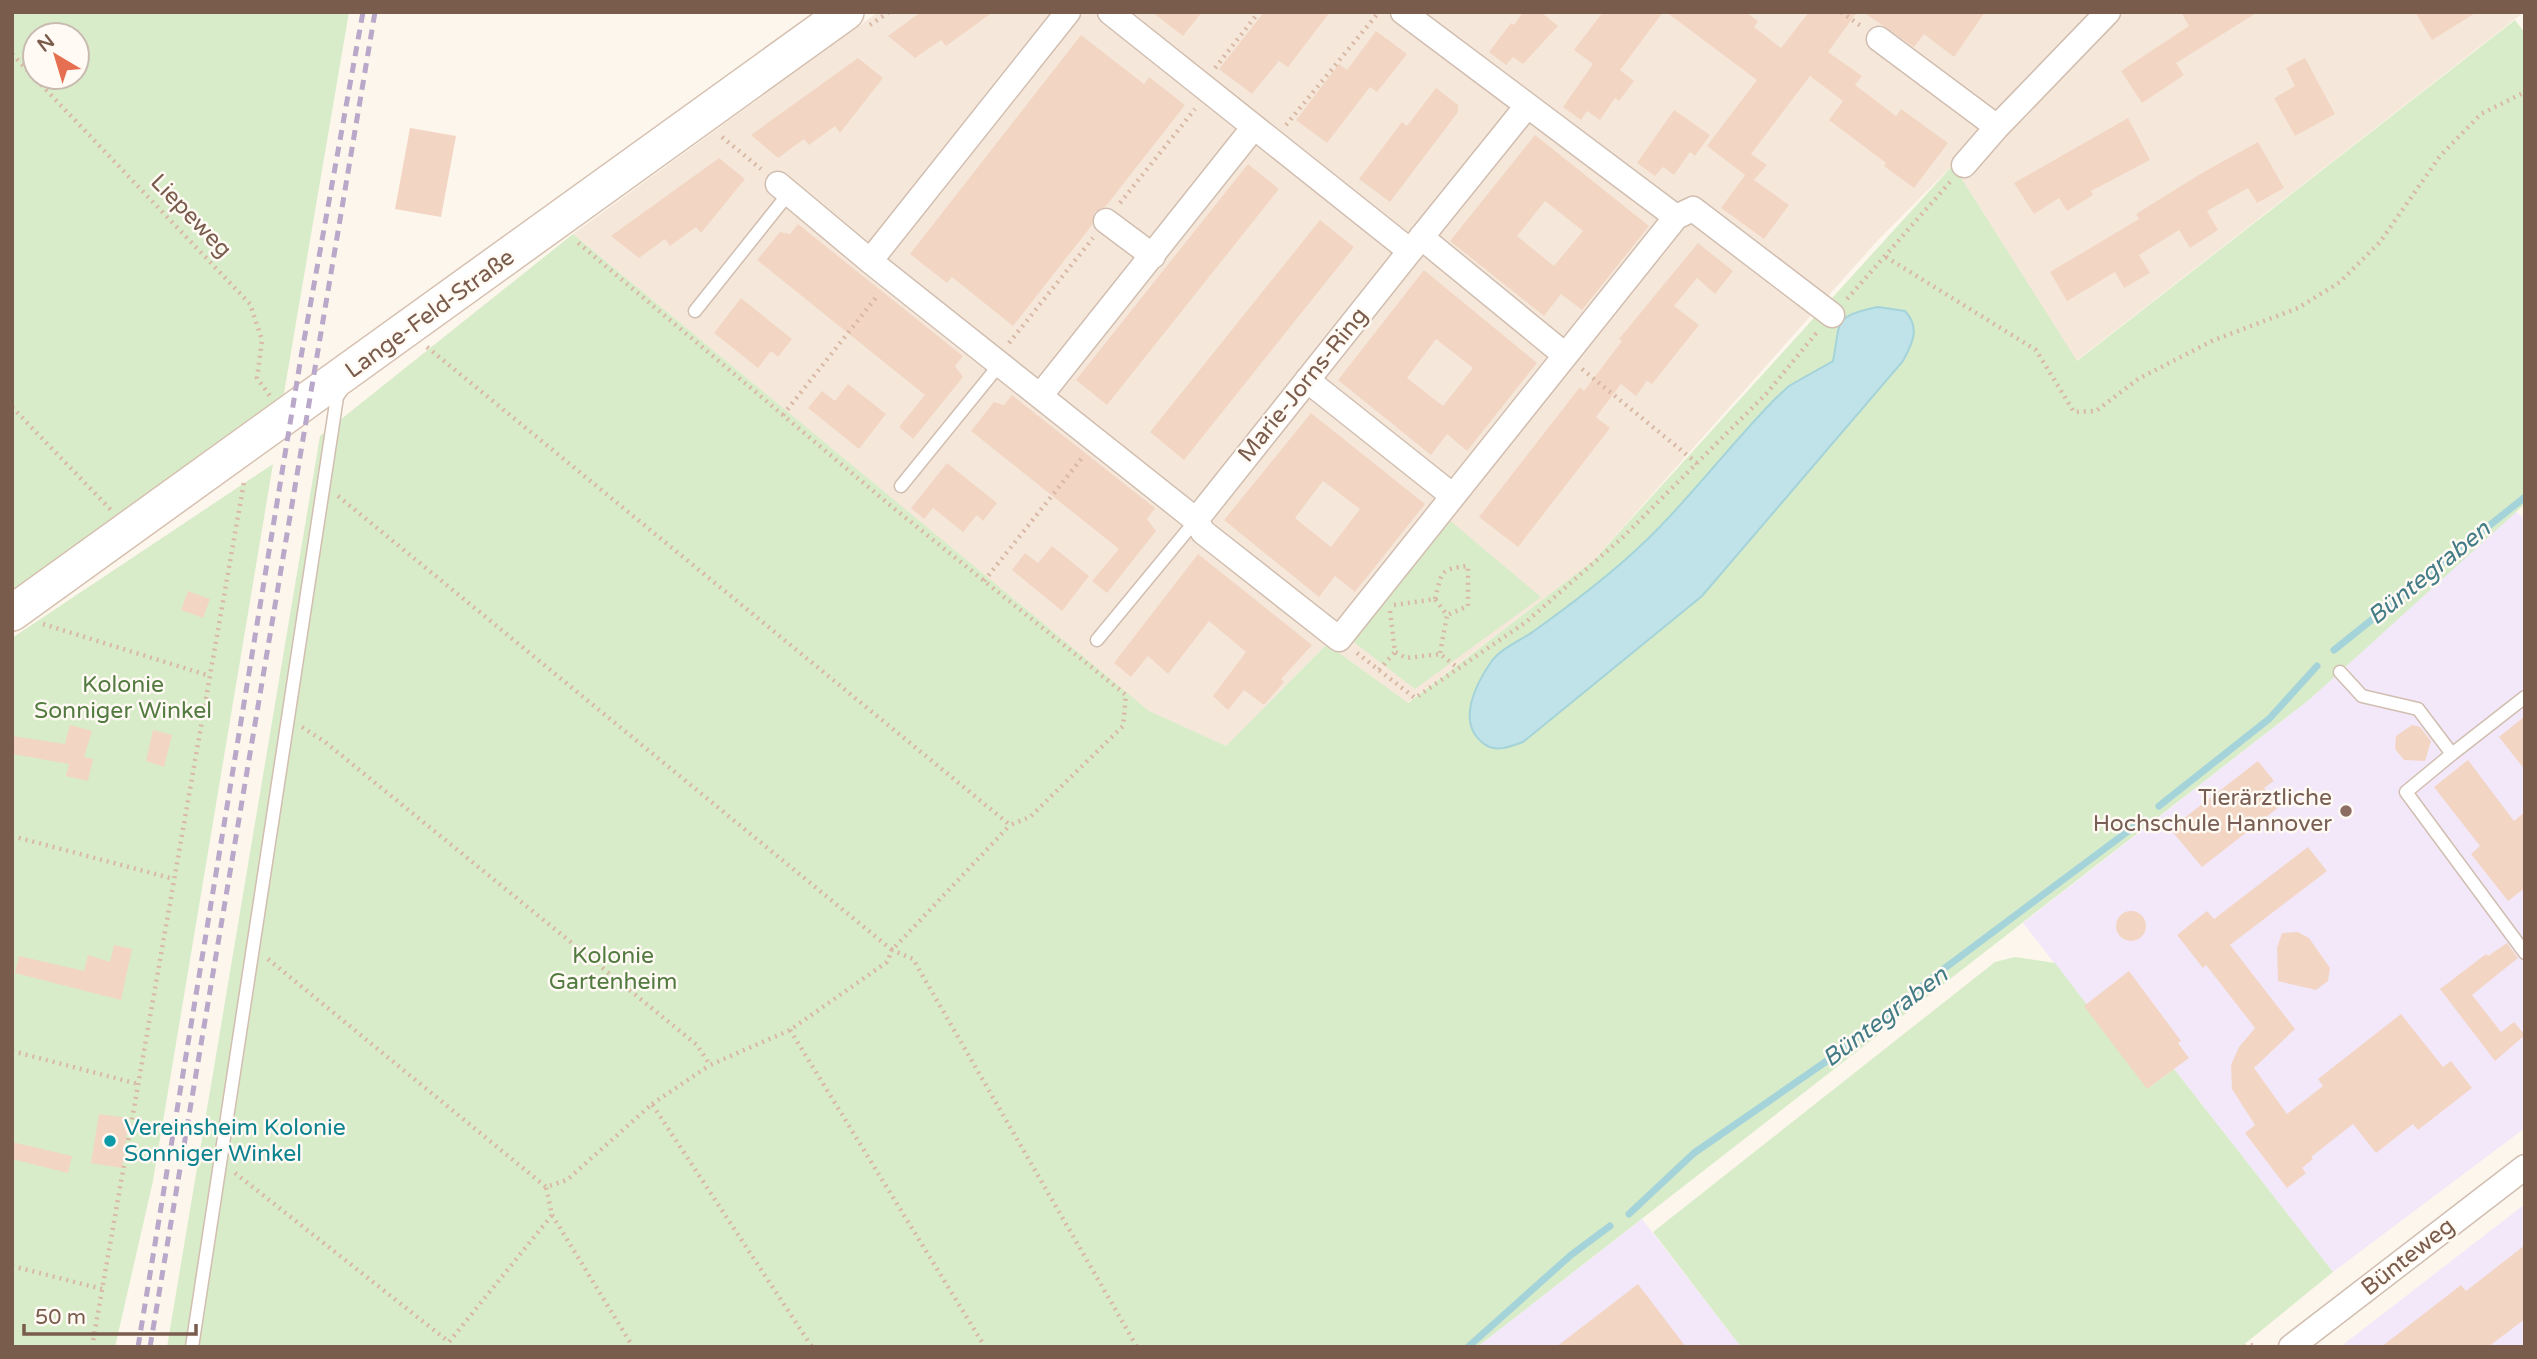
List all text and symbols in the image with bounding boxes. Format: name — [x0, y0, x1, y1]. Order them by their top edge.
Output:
north arrow — [21, 21, 91, 91]
text: N — [33, 30, 59, 57]
street label: Liepeweg — [144, 169, 238, 263]
street label: Lange-Feld-Straße — [340, 243, 520, 385]
street label: Marie-Jorns-Ring — [1232, 302, 1374, 468]
water label: Büntegraben — [2362, 514, 2497, 631]
park label: Kolonie Sonniger Winkel — [34, 671, 212, 725]
place label: Tierärztliche Hochschule Hannover — [2093, 784, 2332, 838]
marker: Tierärztliche Hochschule Hannover — [2338, 803, 2354, 819]
park label: Kolonie Gartenheim — [549, 942, 677, 996]
water label: Büntegraben — [1817, 960, 1954, 1073]
place label: Vereinsheim Kolonie Sonniger Winkel — [124, 1114, 346, 1168]
marker: Vereinsheim Kolonie Sonniger Winkel — [102, 1133, 118, 1149]
street label: Bünteweg — [2356, 1212, 2460, 1302]
scale bar — [24, 1292, 196, 1336]
text: 50 m — [35, 1305, 86, 1330]

